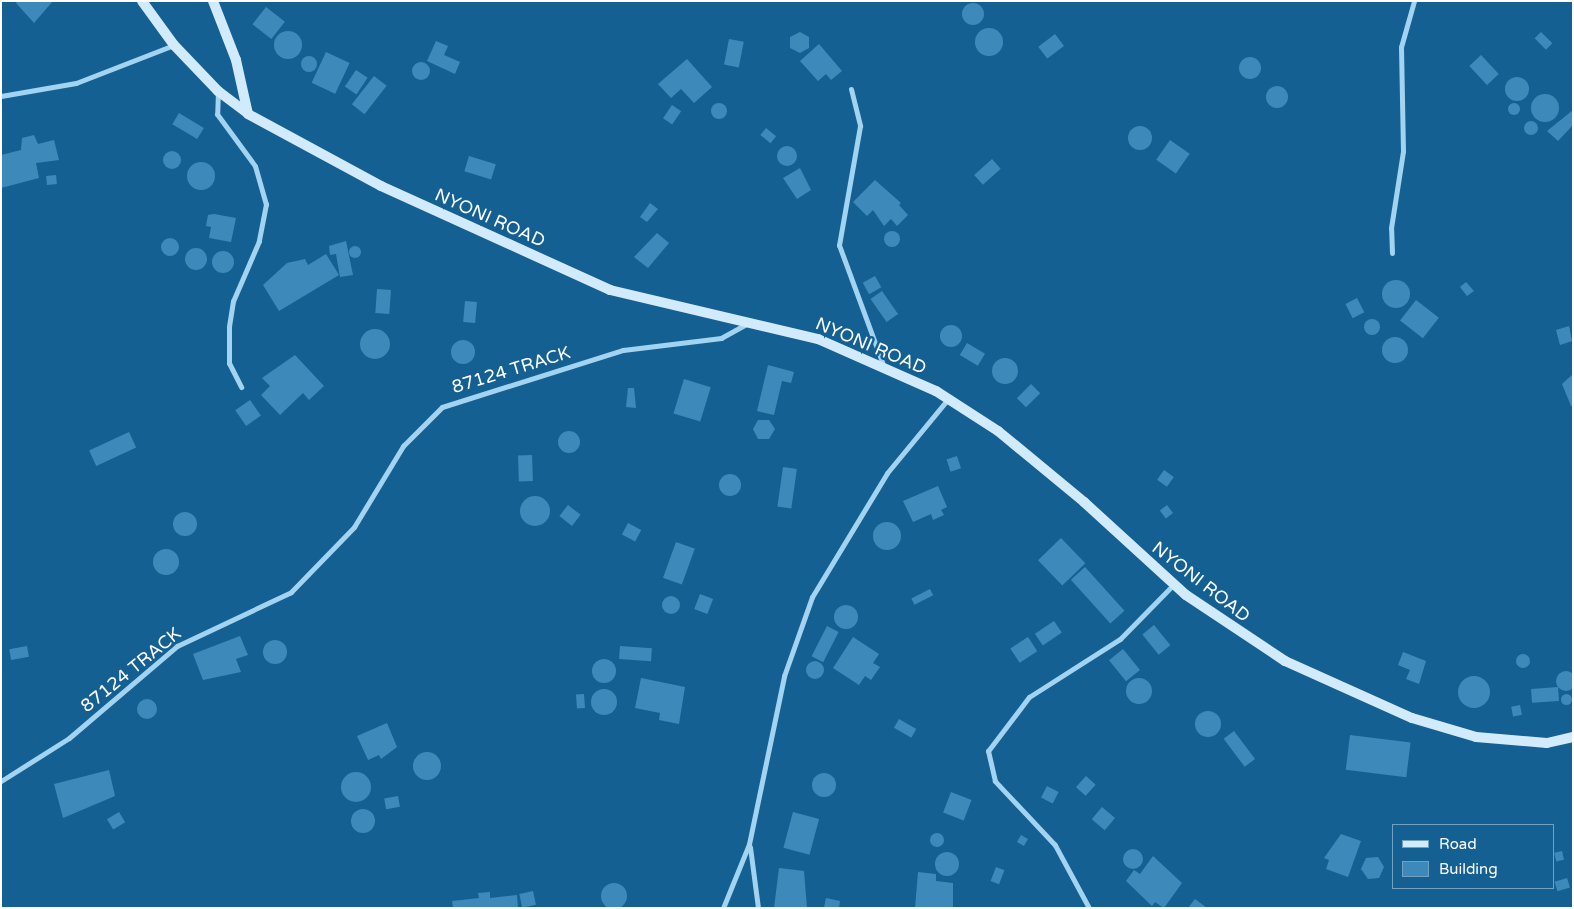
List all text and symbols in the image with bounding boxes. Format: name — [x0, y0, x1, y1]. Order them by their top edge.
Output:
street label: NYONI ROAD — [432, 184, 548, 252]
street label: NYONI ROAD — [812, 313, 930, 379]
street label: 87124 TRACK — [449, 342, 573, 398]
street label: NYONI ROAD — [1148, 537, 1254, 627]
street label: 87124 TRACK — [77, 623, 185, 717]
legend — [1392, 824, 1554, 889]
text: Road — [1439, 835, 1477, 853]
text: Building — [1439, 860, 1498, 878]

